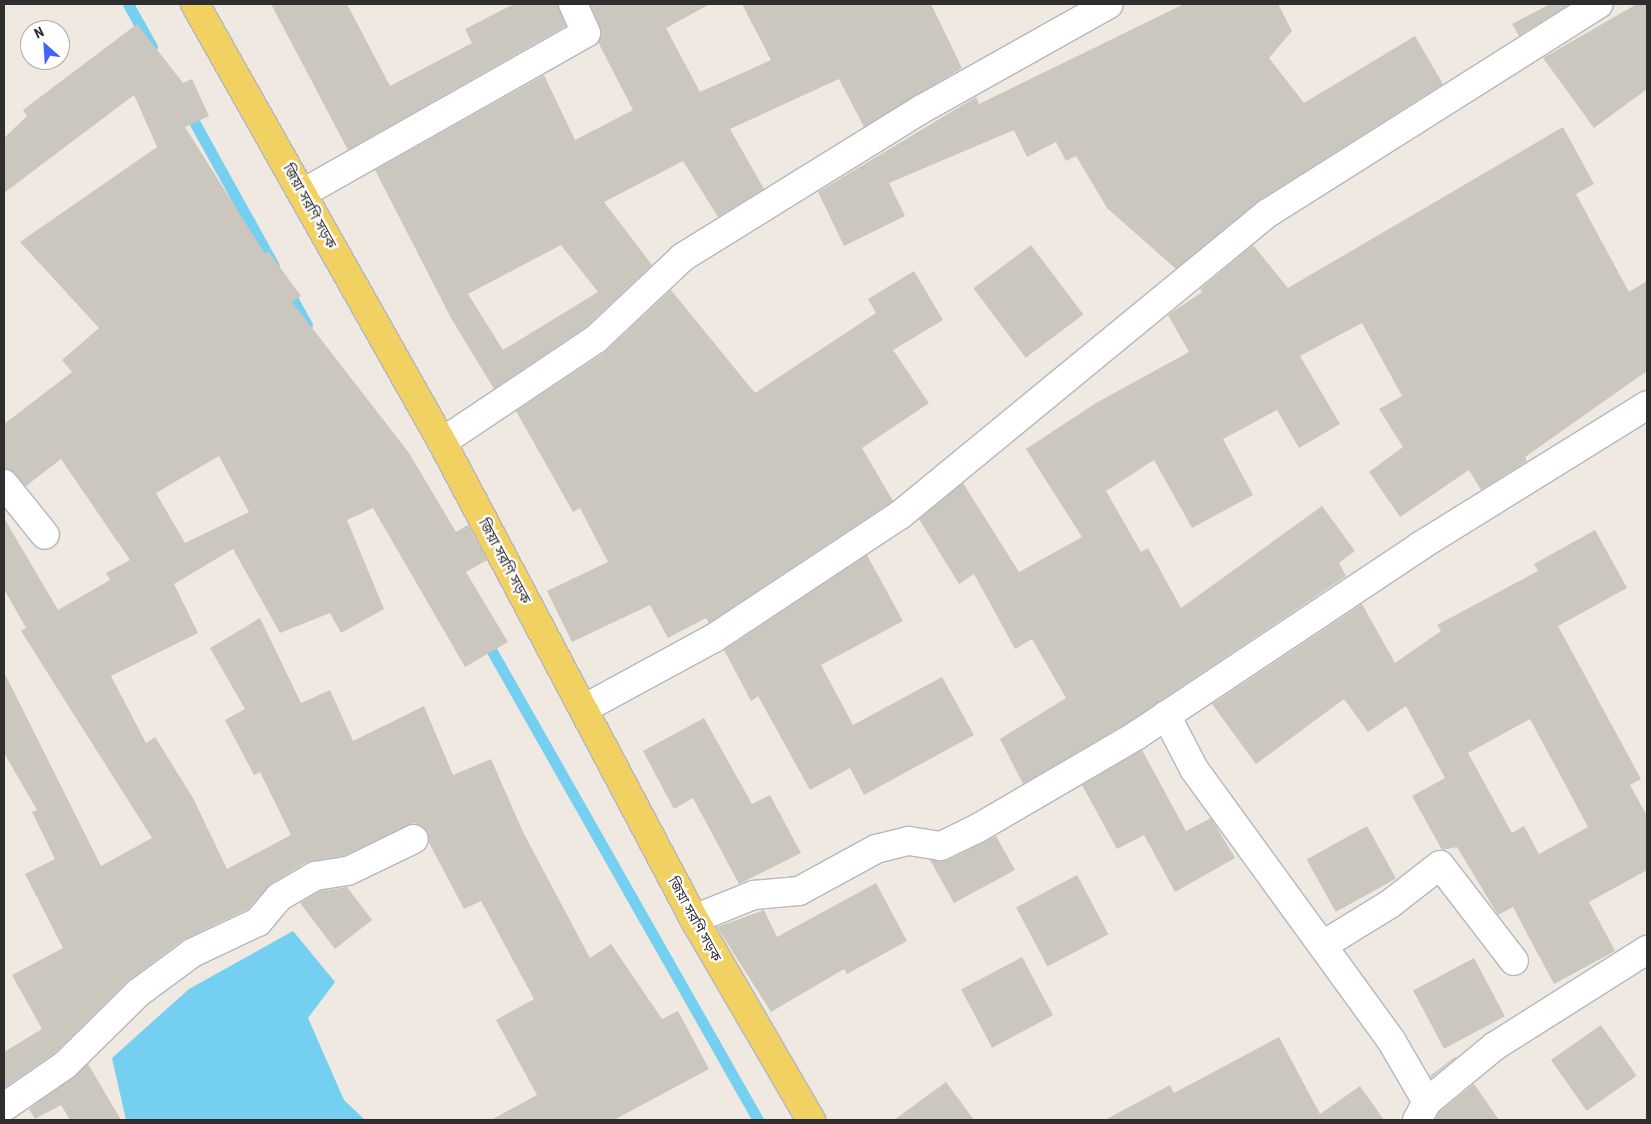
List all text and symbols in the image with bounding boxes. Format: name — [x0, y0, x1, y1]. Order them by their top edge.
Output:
north arrow — [20, 20, 70, 70]
text: N — [31, 23, 46, 41]
street label: জিয়া সরণি সড়ক — [280, 161, 340, 251]
street label: জিয়া সরণি সড়ক — [475, 515, 535, 607]
street label: জিয়া সরণি সড়ক — [665, 874, 725, 964]

